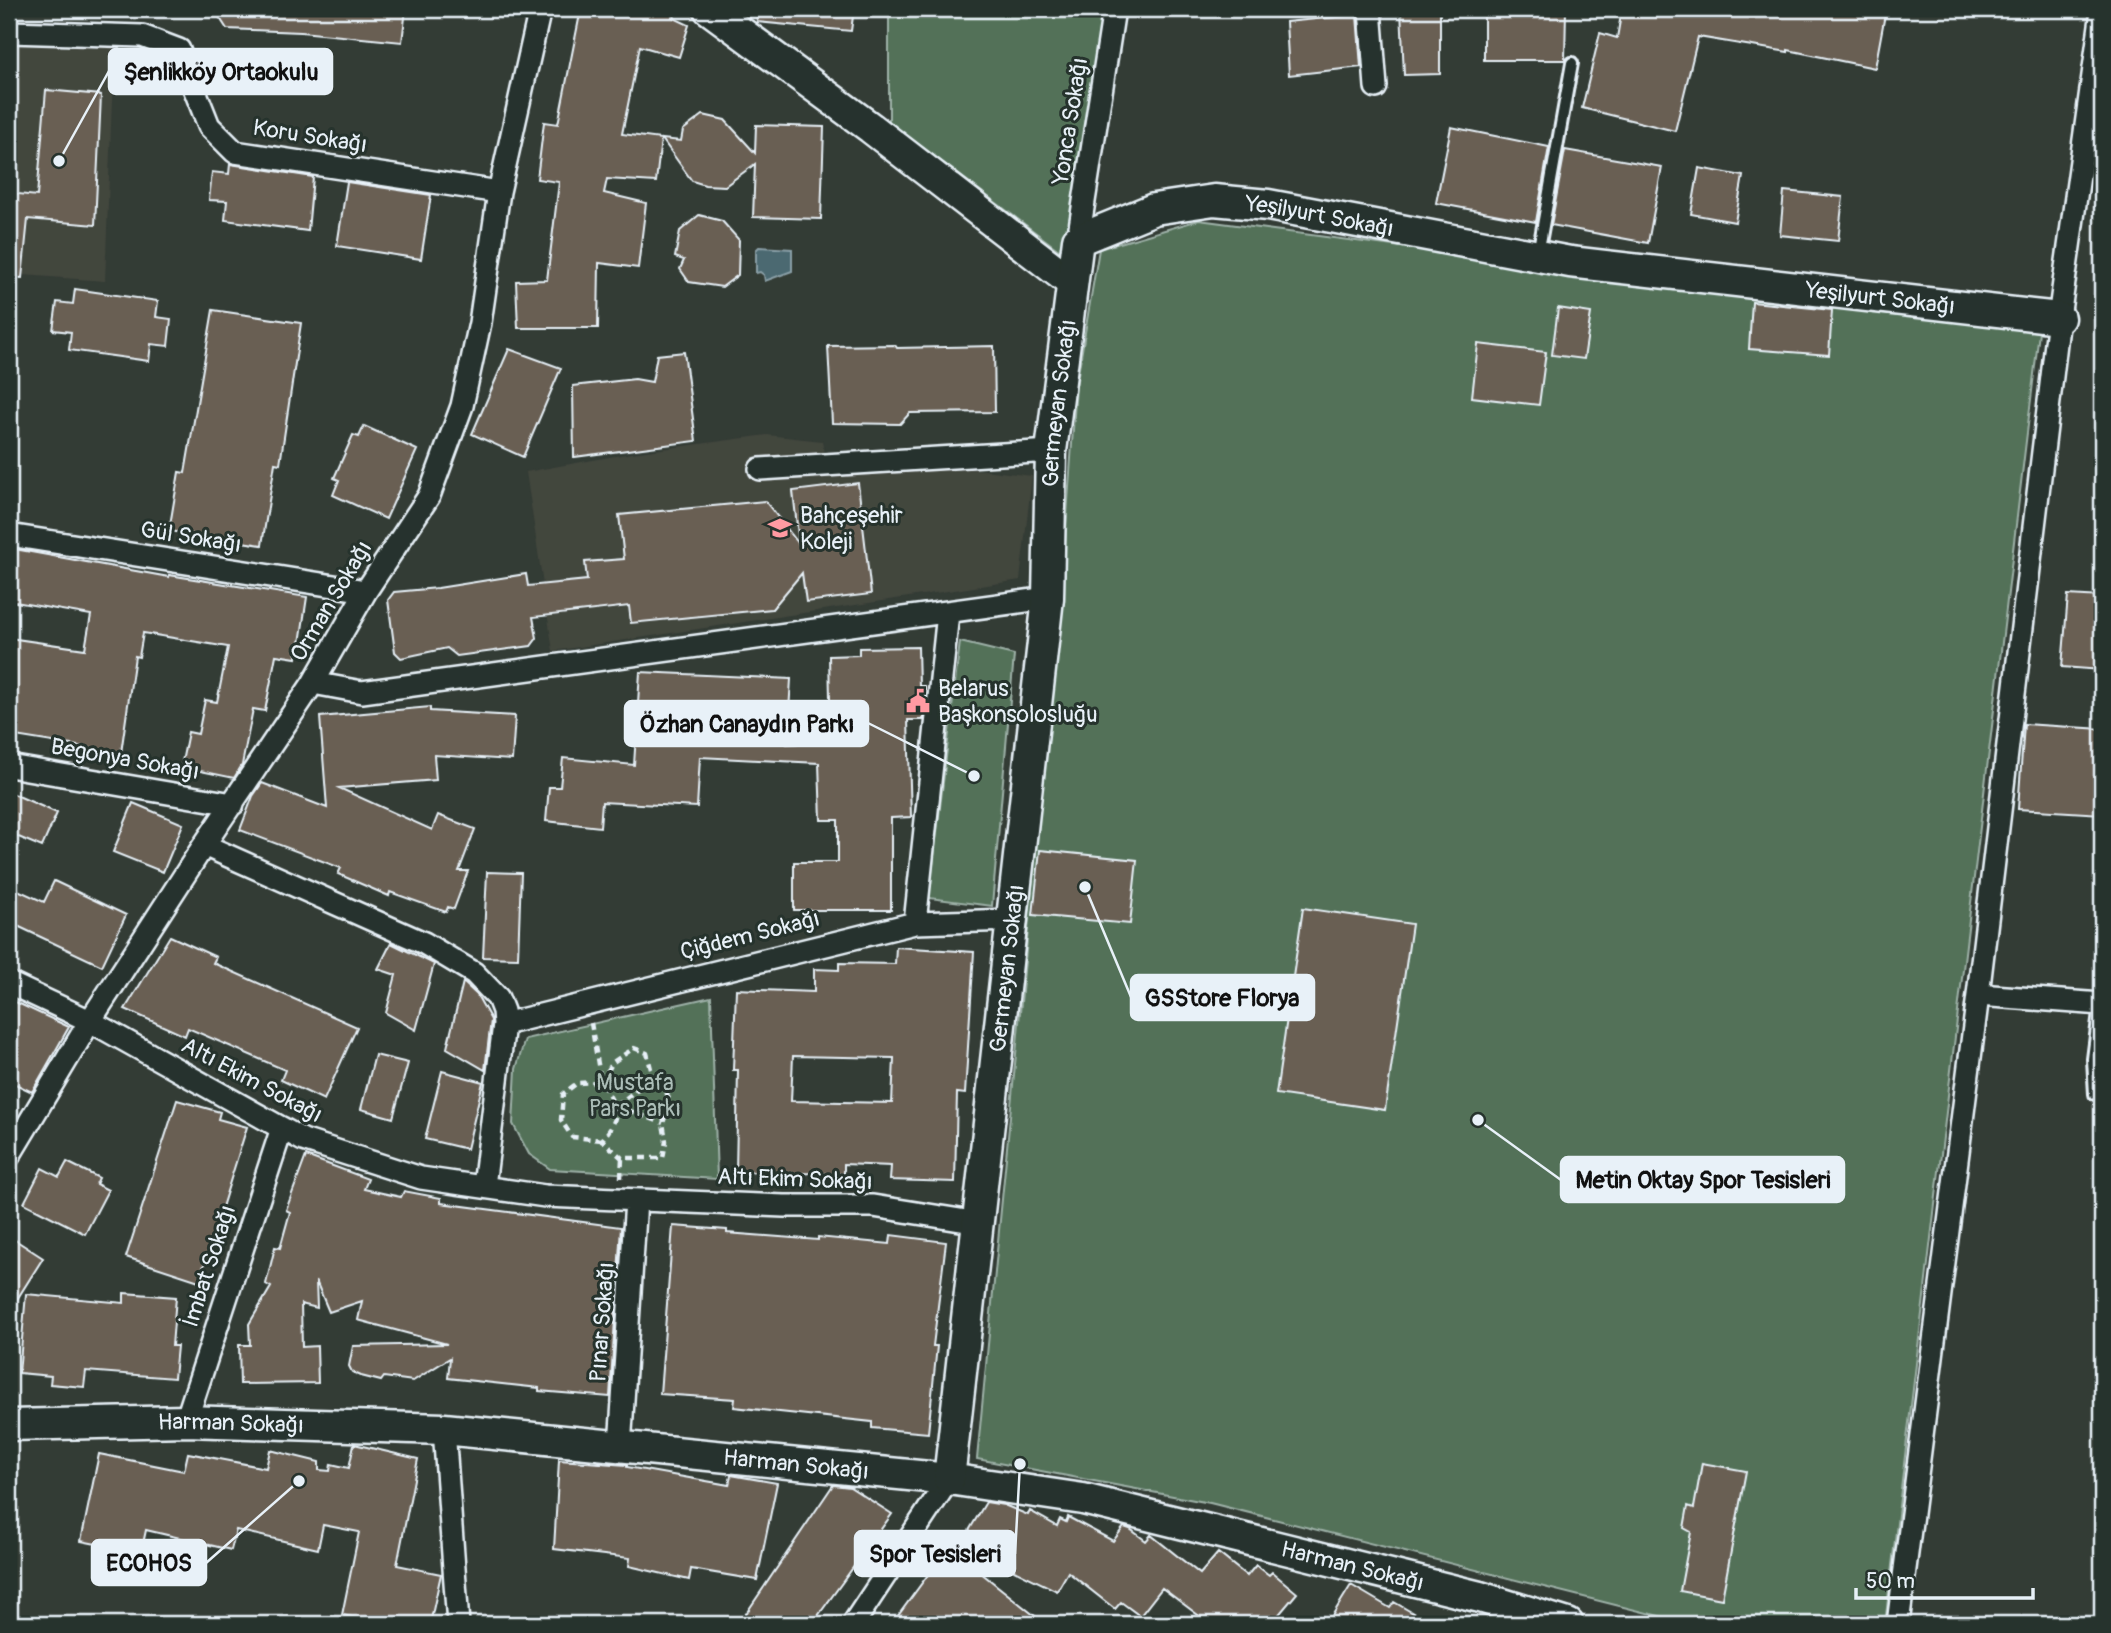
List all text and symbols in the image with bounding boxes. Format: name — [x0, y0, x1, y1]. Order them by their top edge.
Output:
callout: Şenlikköy Ortaokulu — [109, 49, 332, 94]
street label: Yonca Sokağı — [1046, 55, 1094, 188]
text: Şenlikköy Ortaokulu — [123, 58, 319, 87]
street label: Koru Sokağı — [251, 113, 369, 159]
street label: Yeşilyurt Sokağı — [1243, 188, 1396, 243]
street label: Yeşilyurt Sokağı — [1803, 274, 1957, 320]
street label: Germeyan Sokağı — [1036, 317, 1082, 487]
place label: Bahçeşehir Koleji — [800, 501, 903, 556]
school or university icon: Bahçeşehir Koleji — [766, 514, 794, 542]
street label: Gül Sokağı — [138, 515, 244, 559]
street label: Orman Sokağı — [284, 535, 378, 667]
place label: Belarus Başkonsolosluğu — [938, 674, 1098, 729]
public building icon: Belarus Başkonsolosluğu — [904, 687, 932, 715]
callout: Özhan Canaydın Parkı — [625, 701, 868, 746]
text: Özhan Canaydın Parkı — [640, 710, 854, 739]
street label: Begonya Sokağı — [48, 732, 202, 786]
street label: Germeyan Sokağı — [983, 883, 1030, 1054]
street label: Çiğdem Sokağı — [677, 904, 823, 966]
callout: GSStore Florya — [1131, 975, 1314, 1020]
text: GSStore Florya — [1145, 984, 1299, 1013]
street label: Altı Ekim Sokağı — [176, 1031, 328, 1129]
park label: Mustafa Pars Parkı — [589, 1068, 681, 1123]
callout: Metin Oktay Spor Tesisleri — [1561, 1157, 1844, 1202]
street label: Altı Ekim Sokağı — [717, 1162, 873, 1196]
text: Metin Oktay Spor Tesisleri — [1576, 1166, 1830, 1195]
street label: İmbat Sokağı — [176, 1201, 242, 1331]
street label: Pınar Sokağı — [583, 1261, 621, 1383]
street label: Harman Sokağı — [158, 1406, 304, 1439]
street label: Harman Sokağı — [722, 1442, 870, 1485]
callout: Spor Tesisleri — [855, 1531, 1015, 1576]
street label: Harman Sokağı — [1278, 1534, 1427, 1597]
callout: ECOHOS — [92, 1540, 206, 1585]
text: Spor Tesisleri — [869, 1540, 1001, 1569]
text: ECOHOS — [106, 1549, 192, 1578]
scale bar — [1856, 1556, 2032, 1600]
text: 50 m — [1866, 1568, 1915, 1595]

